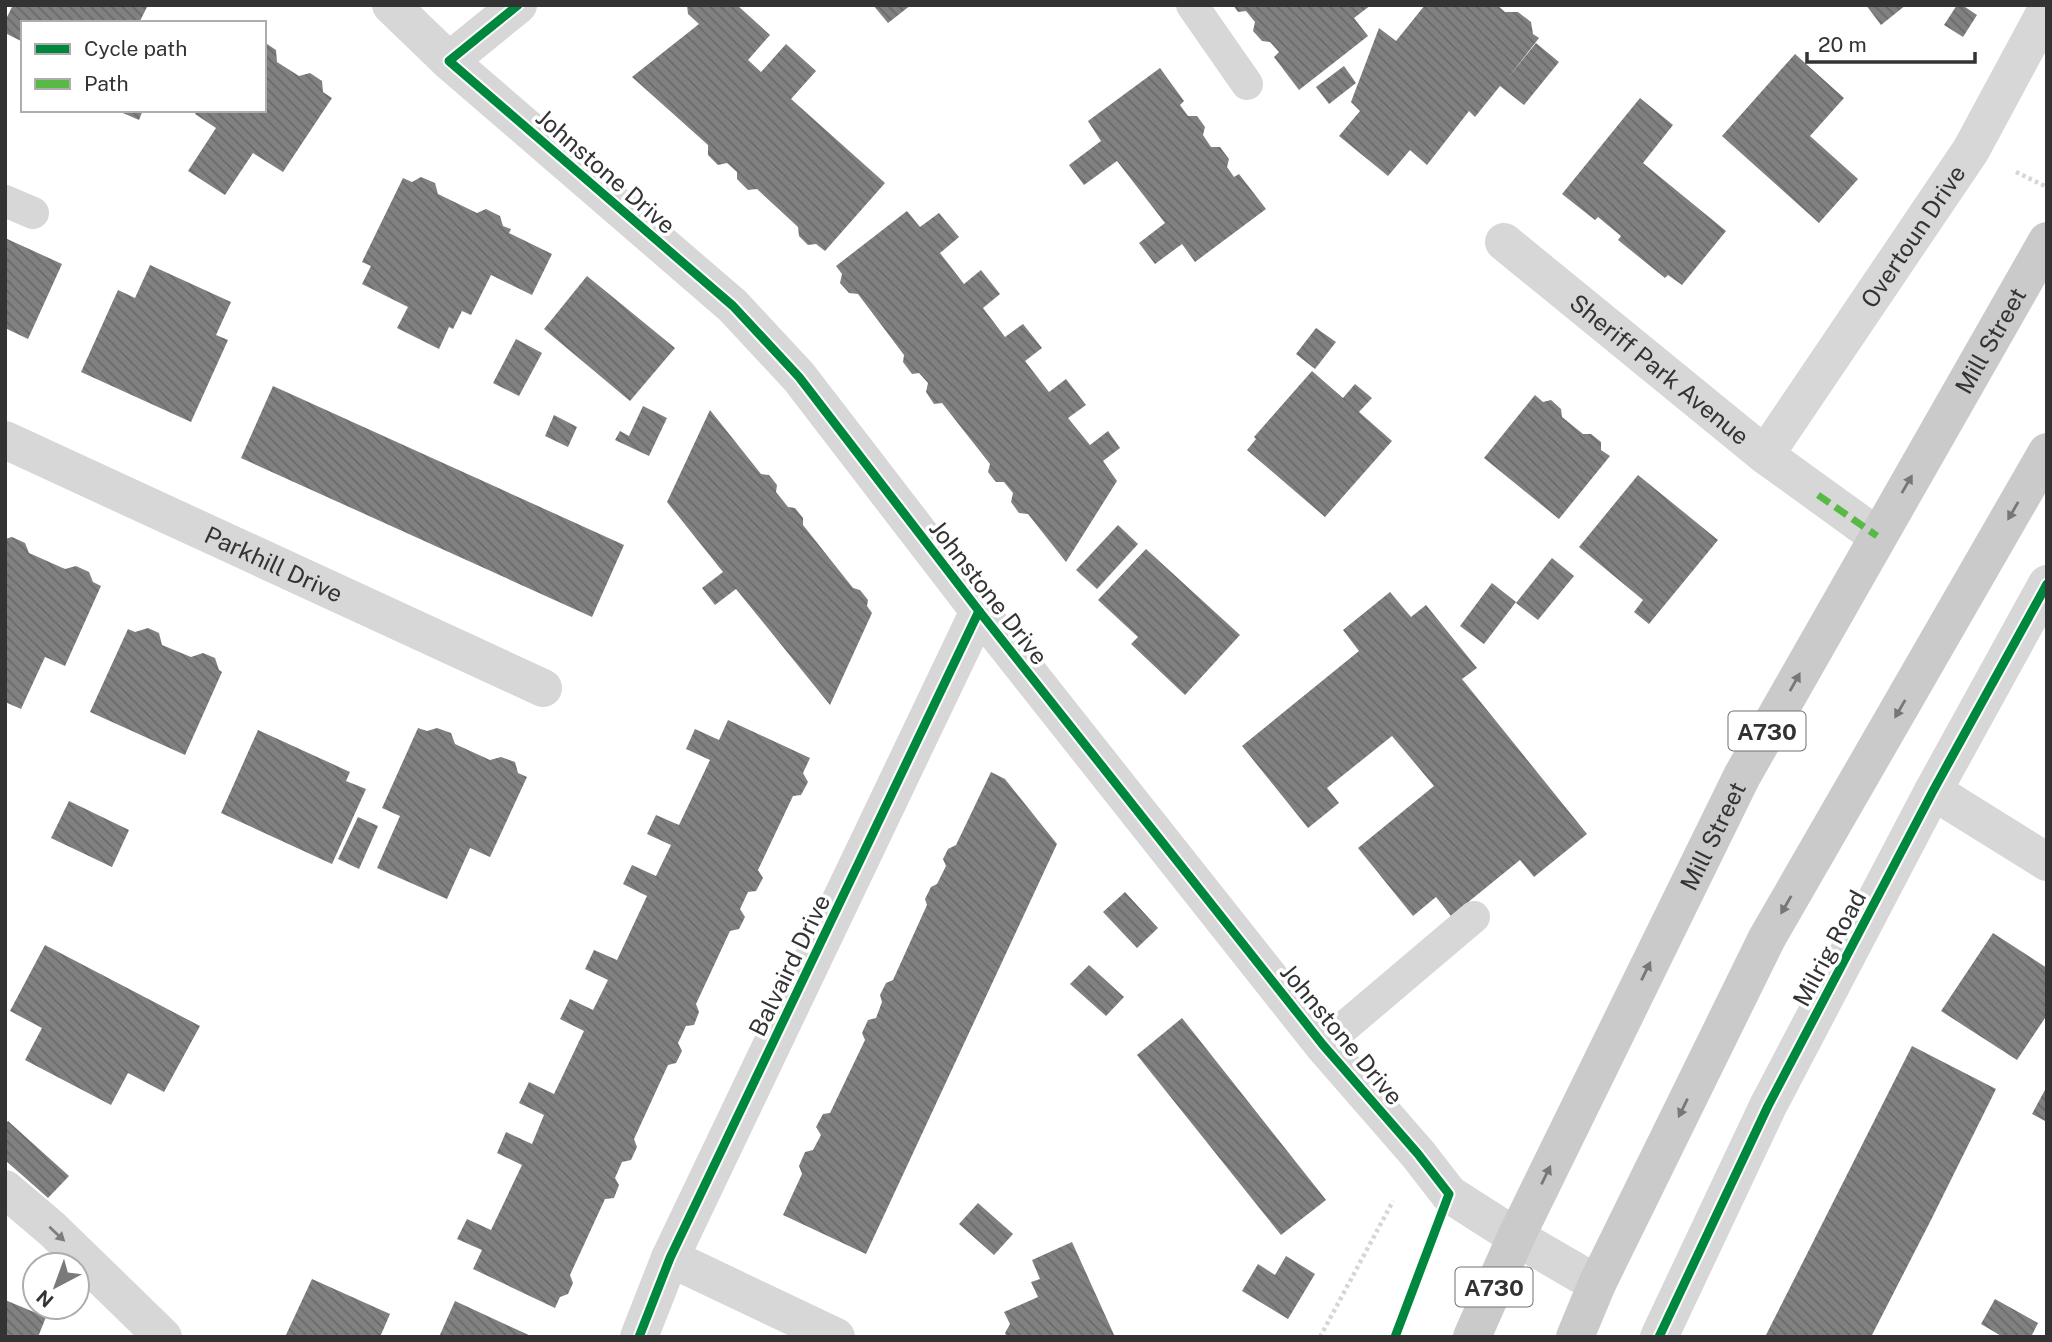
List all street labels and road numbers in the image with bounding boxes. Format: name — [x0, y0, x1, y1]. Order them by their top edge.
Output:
street label: Johnstone Drive — [531, 103, 681, 239]
street label: Overtoun Drive — [1855, 160, 1971, 313]
street label: Mill Street — [1949, 282, 2032, 398]
street label: Sheriff Park Avenue — [1565, 288, 1755, 450]
street label: Johnstone Drive — [924, 514, 1054, 670]
street label: Parkhill Drive — [200, 520, 347, 608]
road number: A730 — [1728, 712, 1806, 750]
street label: Mill Street — [1674, 777, 1751, 895]
street label: Milrig Road — [1787, 885, 1871, 1011]
street label: Balvaird Drive — [743, 890, 835, 1040]
street label: Johnstone Drive — [1275, 958, 1409, 1110]
road number: A730 — [1456, 1268, 1532, 1306]

